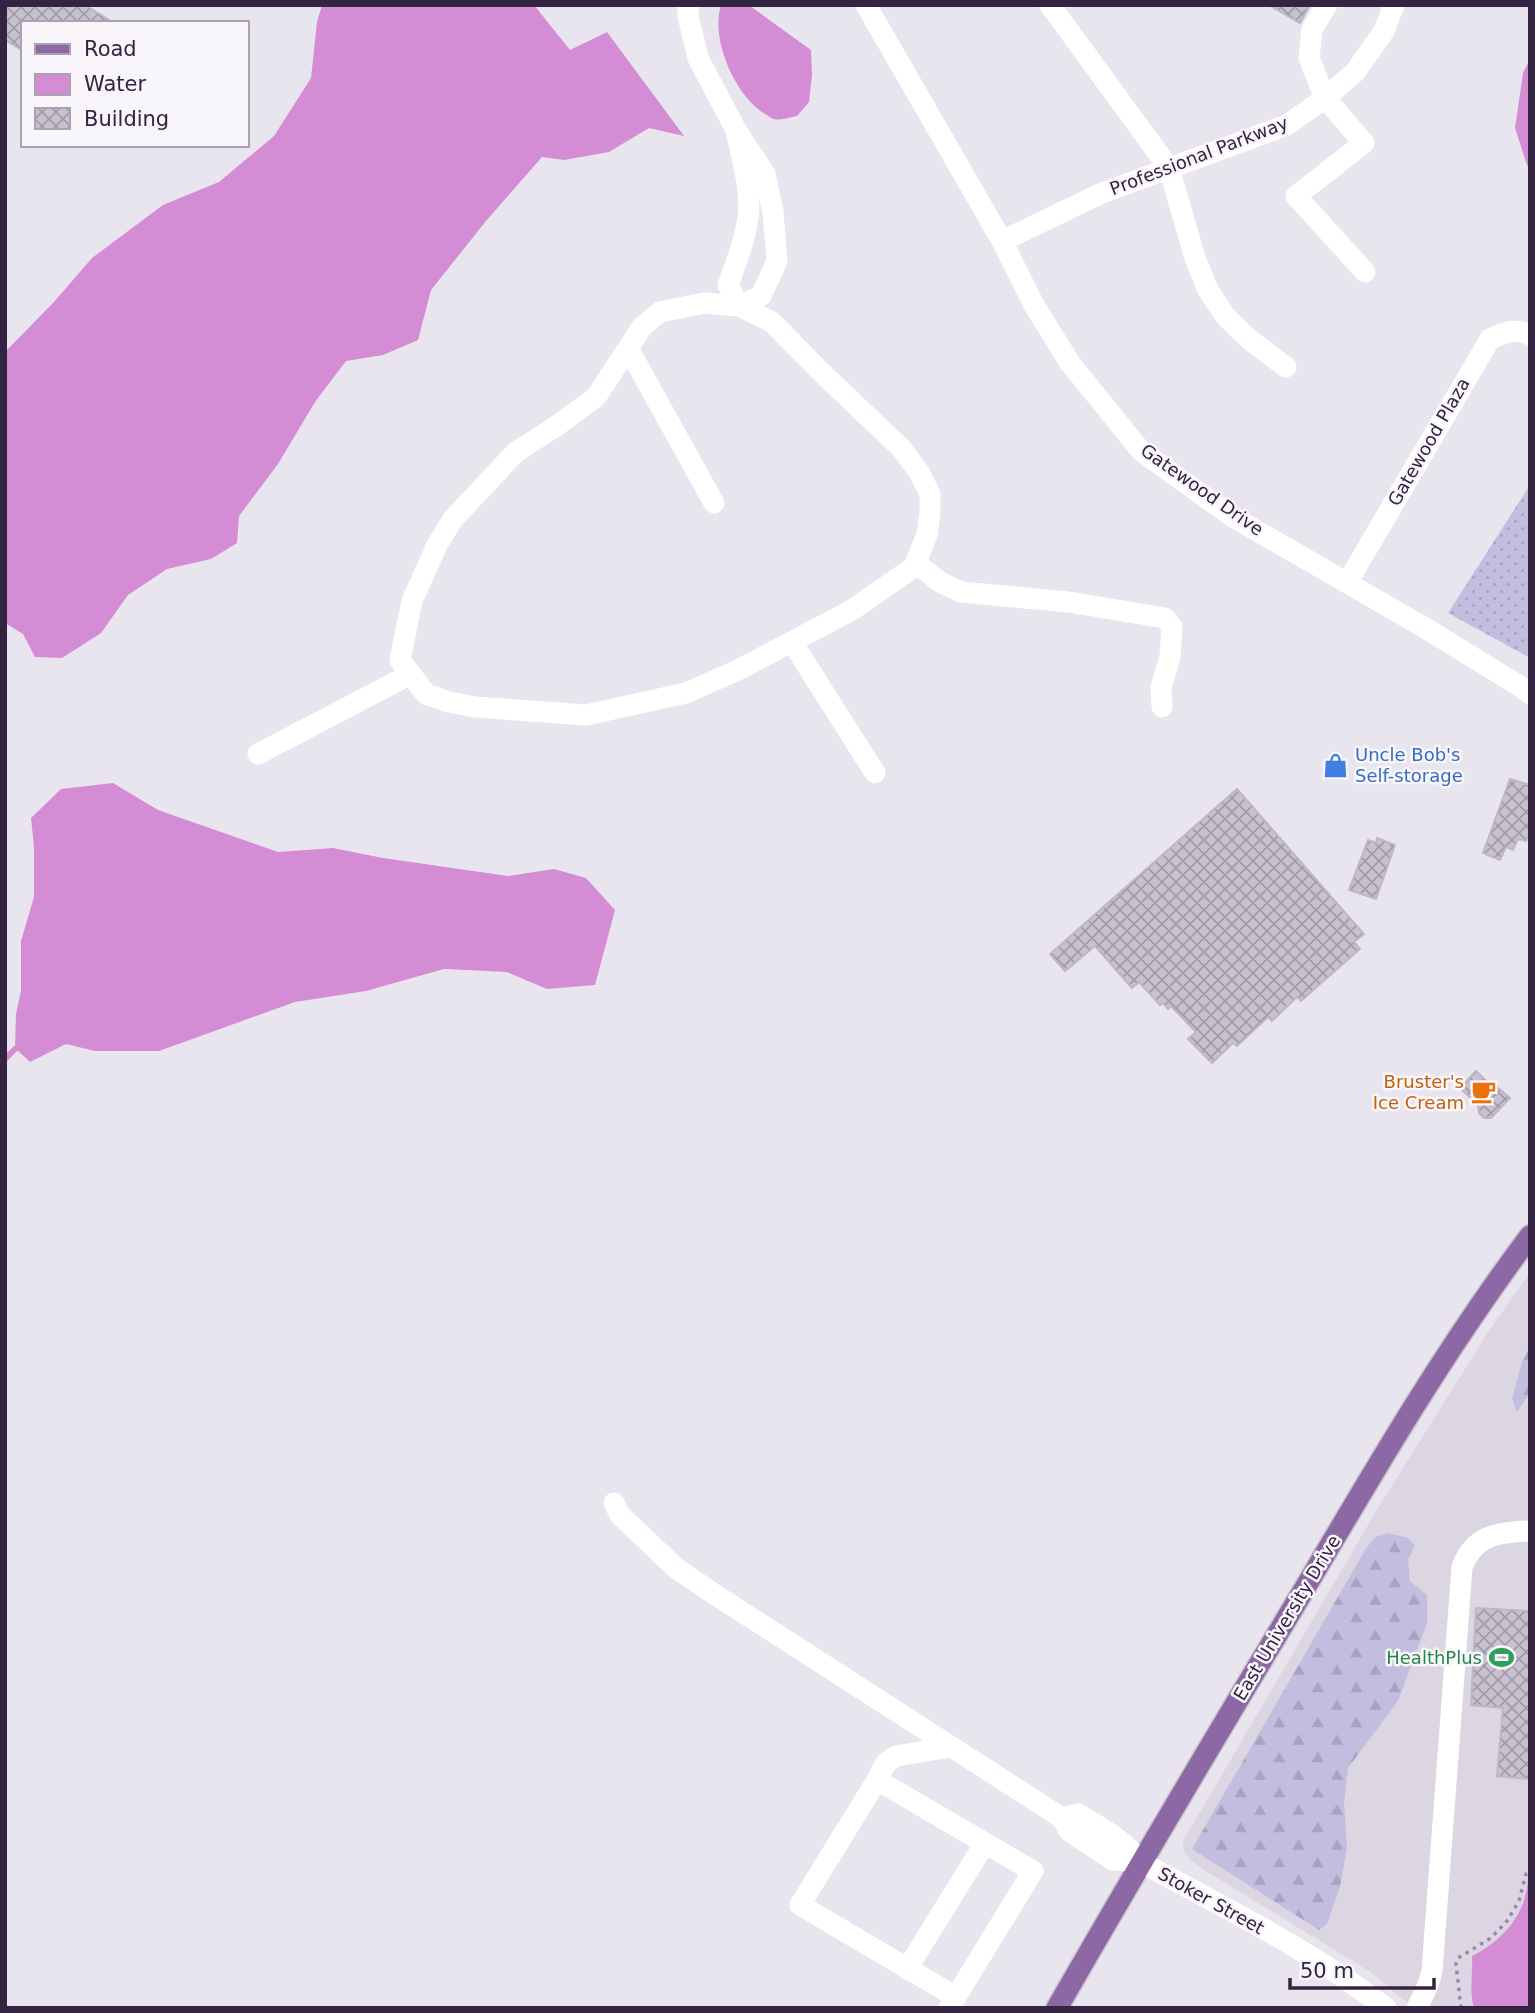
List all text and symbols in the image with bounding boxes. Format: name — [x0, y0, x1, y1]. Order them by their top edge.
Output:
legend — [21, 21, 248, 147]
text: Road — [84, 37, 137, 61]
text: Water — [84, 72, 146, 96]
text: Building — [84, 107, 169, 131]
street label: Professional Parkway — [1107, 112, 1291, 199]
street label: Gatewood Plaza — [1383, 374, 1474, 510]
street label: Gatewood Drive — [1137, 439, 1268, 540]
place label: Uncle Bob's Self-storage — [1355, 744, 1463, 786]
shop icon: Uncle Bob's Self-storage — [1321, 751, 1349, 779]
place label: Bruster's Ice Cream — [1373, 1071, 1464, 1113]
cafe icon: Bruster's Ice Cream — [1470, 1078, 1498, 1106]
street label: East University Drive — [1229, 1531, 1344, 1704]
sports icon: HealthPlus — [1488, 1644, 1516, 1672]
place label: HealthPlus — [1386, 1647, 1482, 1668]
street label: Stoker Street — [1154, 1863, 1268, 1938]
scale bar — [1290, 1946, 1434, 1990]
text: 50 m — [1300, 1959, 1354, 1983]

